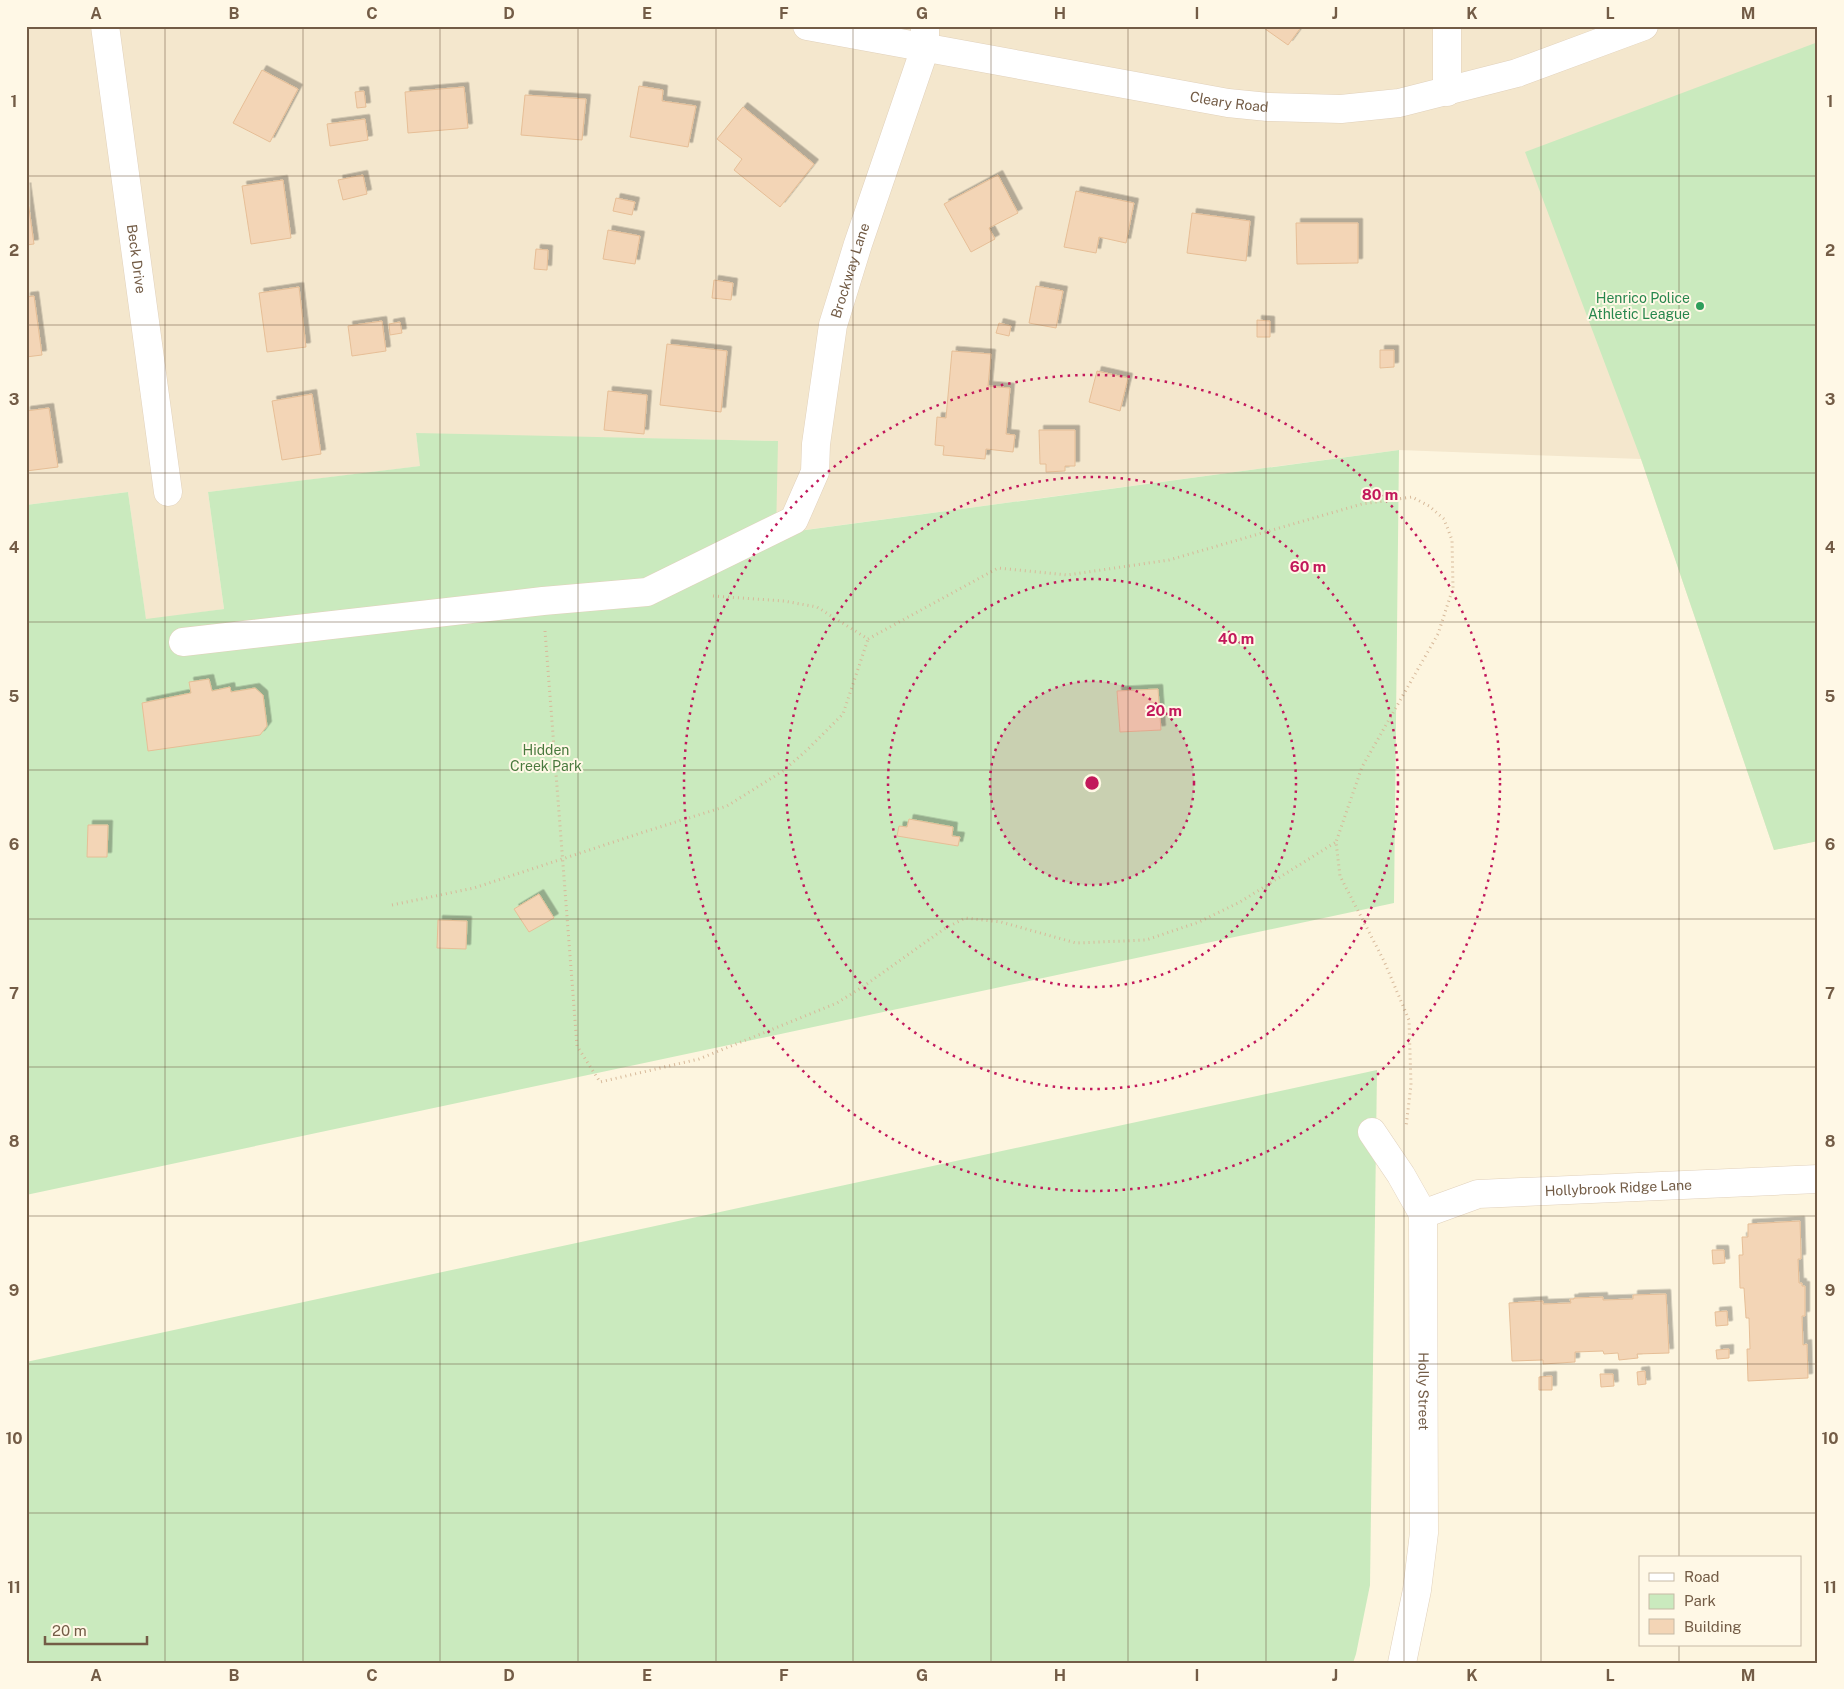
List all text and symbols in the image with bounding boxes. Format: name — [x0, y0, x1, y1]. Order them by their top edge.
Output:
text: A — [90, 4, 102, 23]
text: B — [229, 4, 240, 23]
text: C — [366, 4, 378, 23]
text: D — [503, 4, 515, 23]
text: E — [642, 4, 652, 23]
text: F — [779, 4, 789, 23]
text: G — [916, 4, 928, 23]
text: H — [1054, 4, 1066, 23]
text: I — [1195, 4, 1199, 23]
text: J — [1332, 4, 1338, 23]
text: K — [1466, 4, 1478, 23]
text: L — [1605, 4, 1615, 23]
text: M — [1741, 4, 1755, 23]
street label: Cleary Road — [1189, 88, 1269, 115]
text: 1 — [11, 92, 17, 111]
text: 1 — [1827, 92, 1833, 111]
street label: Brockway Lane — [828, 221, 873, 320]
street label: Beck Drive — [124, 223, 149, 295]
text: 2 — [9, 241, 19, 260]
text: 2 — [1825, 241, 1835, 260]
place label: Henrico Police Athletic League — [1588, 290, 1690, 322]
marker: Henrico Police Athletic League — [1694, 300, 1706, 312]
text: 3 — [9, 390, 19, 409]
text: 3 — [1825, 390, 1835, 409]
text: 80 m — [1362, 486, 1398, 503]
text: 4 — [9, 538, 20, 557]
text: 4 — [1825, 538, 1836, 557]
text: 60 m — [1290, 558, 1326, 575]
text: 40 m — [1218, 630, 1254, 647]
text: 5 — [9, 687, 20, 706]
text: 5 — [1825, 687, 1836, 706]
text: 20 m — [1146, 702, 1182, 719]
park label: Hidden Creek Park — [510, 742, 582, 774]
centre of rings — [1083, 774, 1101, 792]
text: 6 — [9, 835, 19, 854]
text: 6 — [1825, 835, 1835, 854]
text: 7 — [9, 984, 19, 1003]
text: 7 — [1825, 984, 1835, 1003]
text: 8 — [9, 1132, 20, 1151]
text: 8 — [1825, 1132, 1836, 1151]
street label: Hollybrook Ridge Lane — [1544, 1177, 1692, 1199]
text: 9 — [9, 1281, 19, 1300]
text: 9 — [1825, 1281, 1835, 1300]
street label: Holly Street — [1415, 1352, 1432, 1431]
text: 10 — [5, 1429, 23, 1448]
text: 10 — [1821, 1429, 1839, 1448]
legend — [1639, 1556, 1802, 1646]
text: Road — [1684, 1568, 1720, 1585]
text: 11 — [7, 1578, 21, 1597]
text: 11 — [1823, 1578, 1837, 1597]
text: Park — [1684, 1592, 1716, 1609]
scale bar — [45, 1614, 148, 1646]
text: Building — [1684, 1618, 1742, 1635]
text: 20 m — [52, 1622, 87, 1639]
text: A — [90, 1666, 102, 1685]
text: B — [229, 1666, 240, 1685]
text: C — [366, 1666, 378, 1685]
text: D — [503, 1666, 515, 1685]
text: E — [642, 1666, 652, 1685]
text: F — [779, 1666, 789, 1685]
text: G — [916, 1666, 928, 1685]
text: H — [1054, 1666, 1066, 1685]
text: I — [1195, 1666, 1199, 1685]
text: J — [1332, 1666, 1338, 1685]
text: K — [1466, 1666, 1478, 1685]
text: L — [1605, 1666, 1615, 1685]
text: M — [1741, 1666, 1755, 1685]

